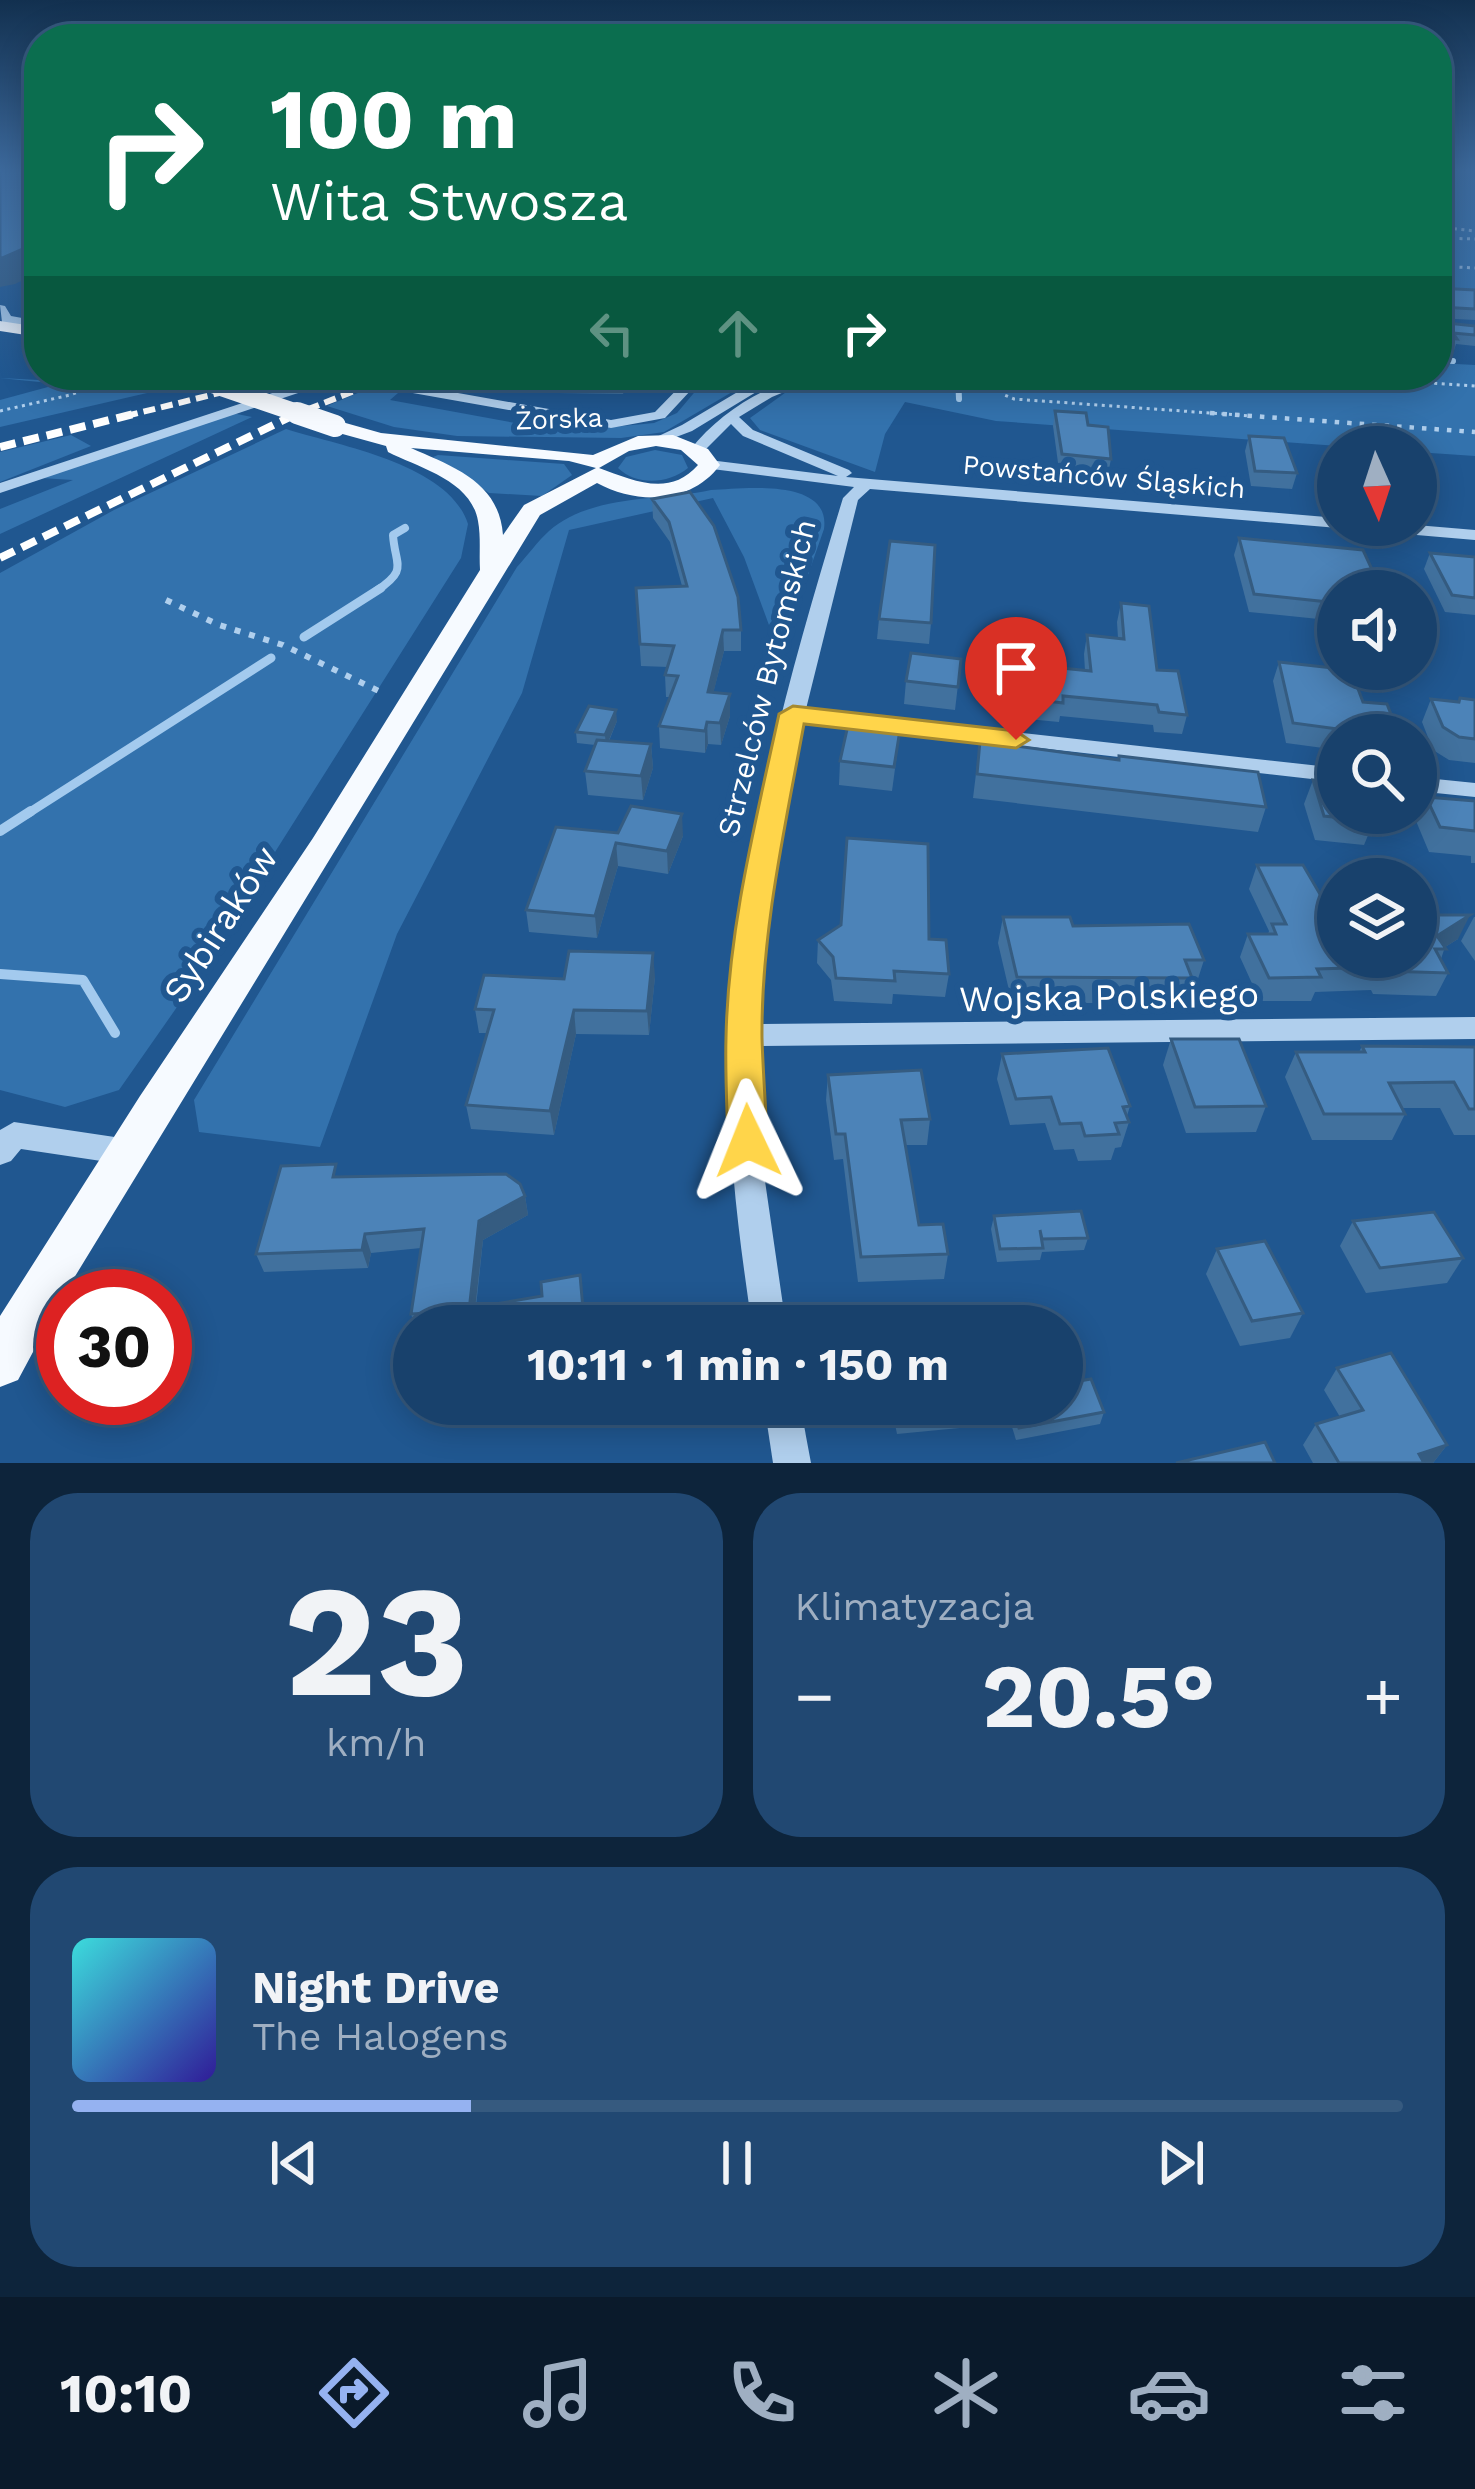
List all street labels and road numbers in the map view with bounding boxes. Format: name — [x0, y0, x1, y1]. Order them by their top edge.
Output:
street label: Żorska — [515, 401, 603, 437]
street label: Powstańców Śląskich — [961, 449, 1247, 505]
street label: Strzelców Bytomskich — [710, 516, 823, 840]
street label: Sybiraków — [155, 838, 287, 1011]
street label: Wojska Polskiego — [959, 973, 1259, 1021]

